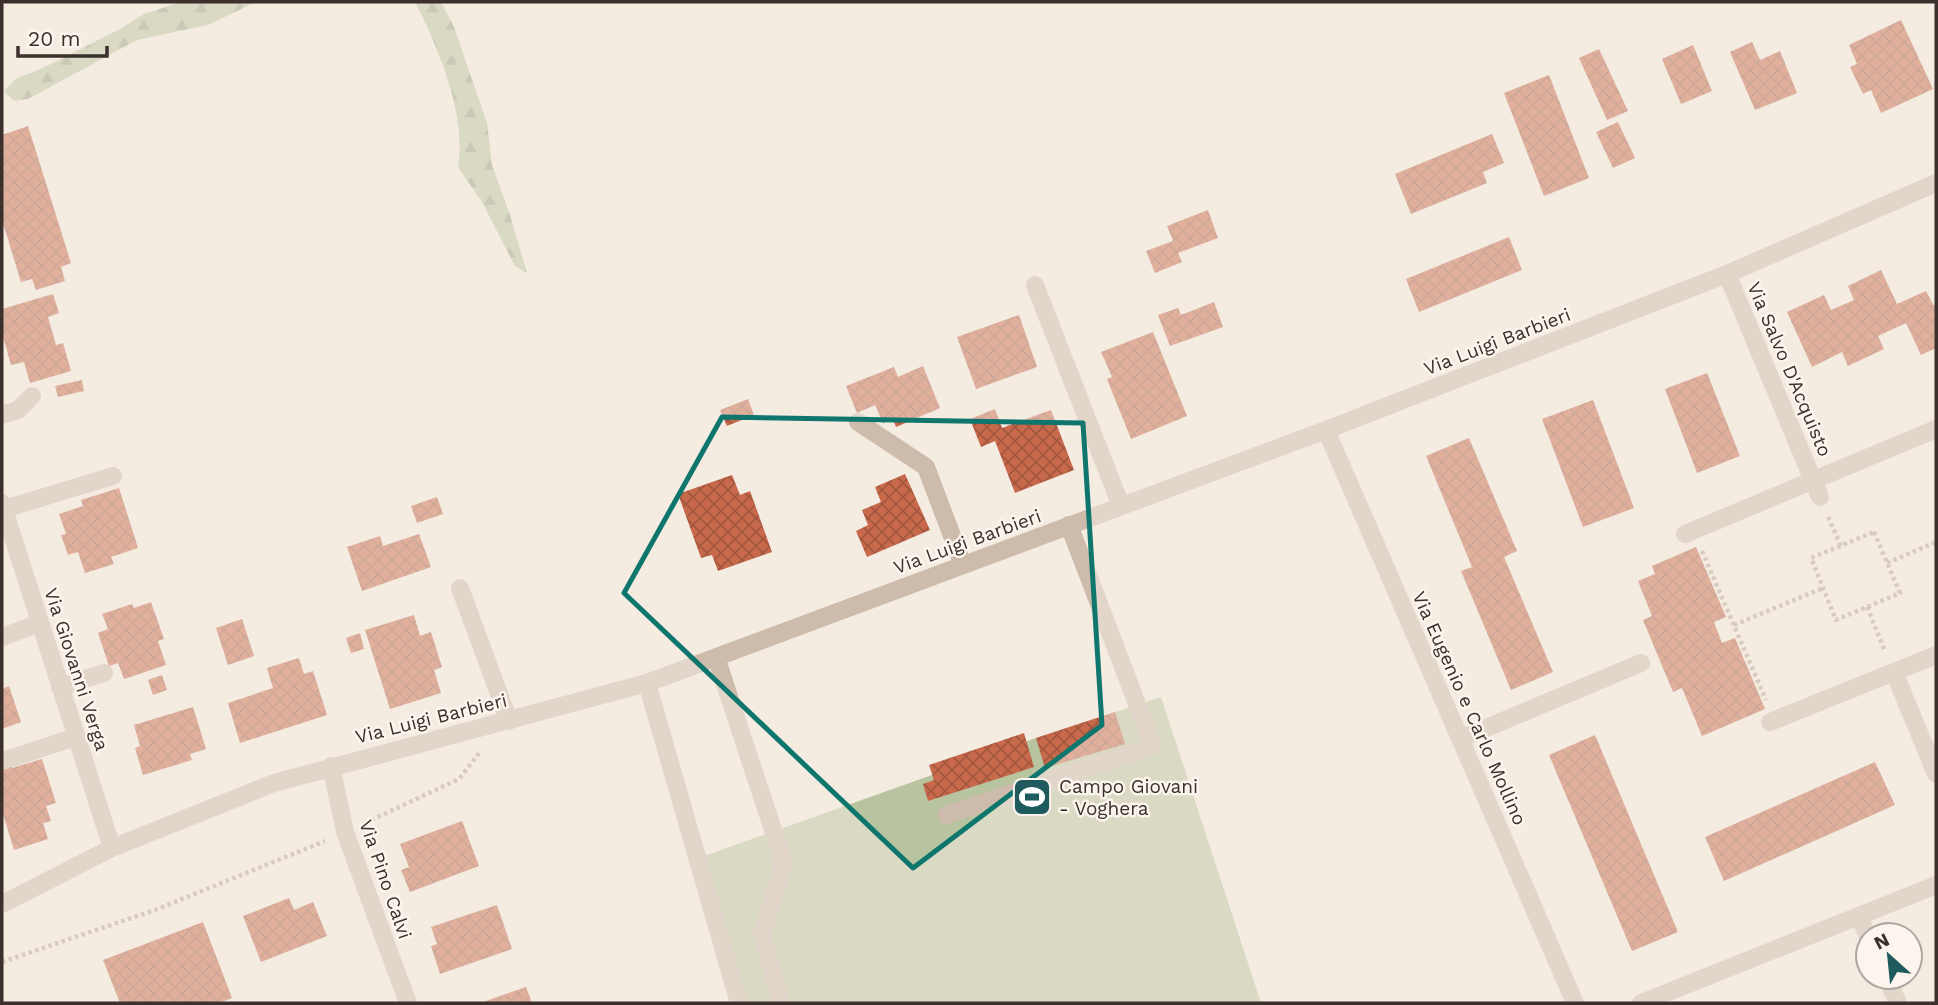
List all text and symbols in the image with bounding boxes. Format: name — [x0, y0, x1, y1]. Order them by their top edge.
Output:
scale bar — [18, 14, 107, 58]
text: 20 m — [28, 26, 80, 51]
street label: Via Salvo D'Acquisto — [1742, 278, 1837, 460]
street label: Via Luigi Barbieri — [1421, 303, 1574, 380]
street label: Via Luigi Barbieri — [890, 504, 1044, 579]
street label: Via Giovanni Verga — [39, 585, 114, 754]
street label: Via Eugenio e Carlo Mollino — [1407, 588, 1532, 829]
street label: Via Luigi Barbieri — [353, 689, 509, 748]
place label: Campo Giovani - Voghera — [1059, 775, 1198, 820]
sports icon: Campo Giovani - Voghera — [1011, 776, 1053, 818]
street label: Via Pino Calvi — [354, 817, 417, 942]
north arrow — [1854, 921, 1924, 991]
text: N — [1870, 928, 1893, 955]

